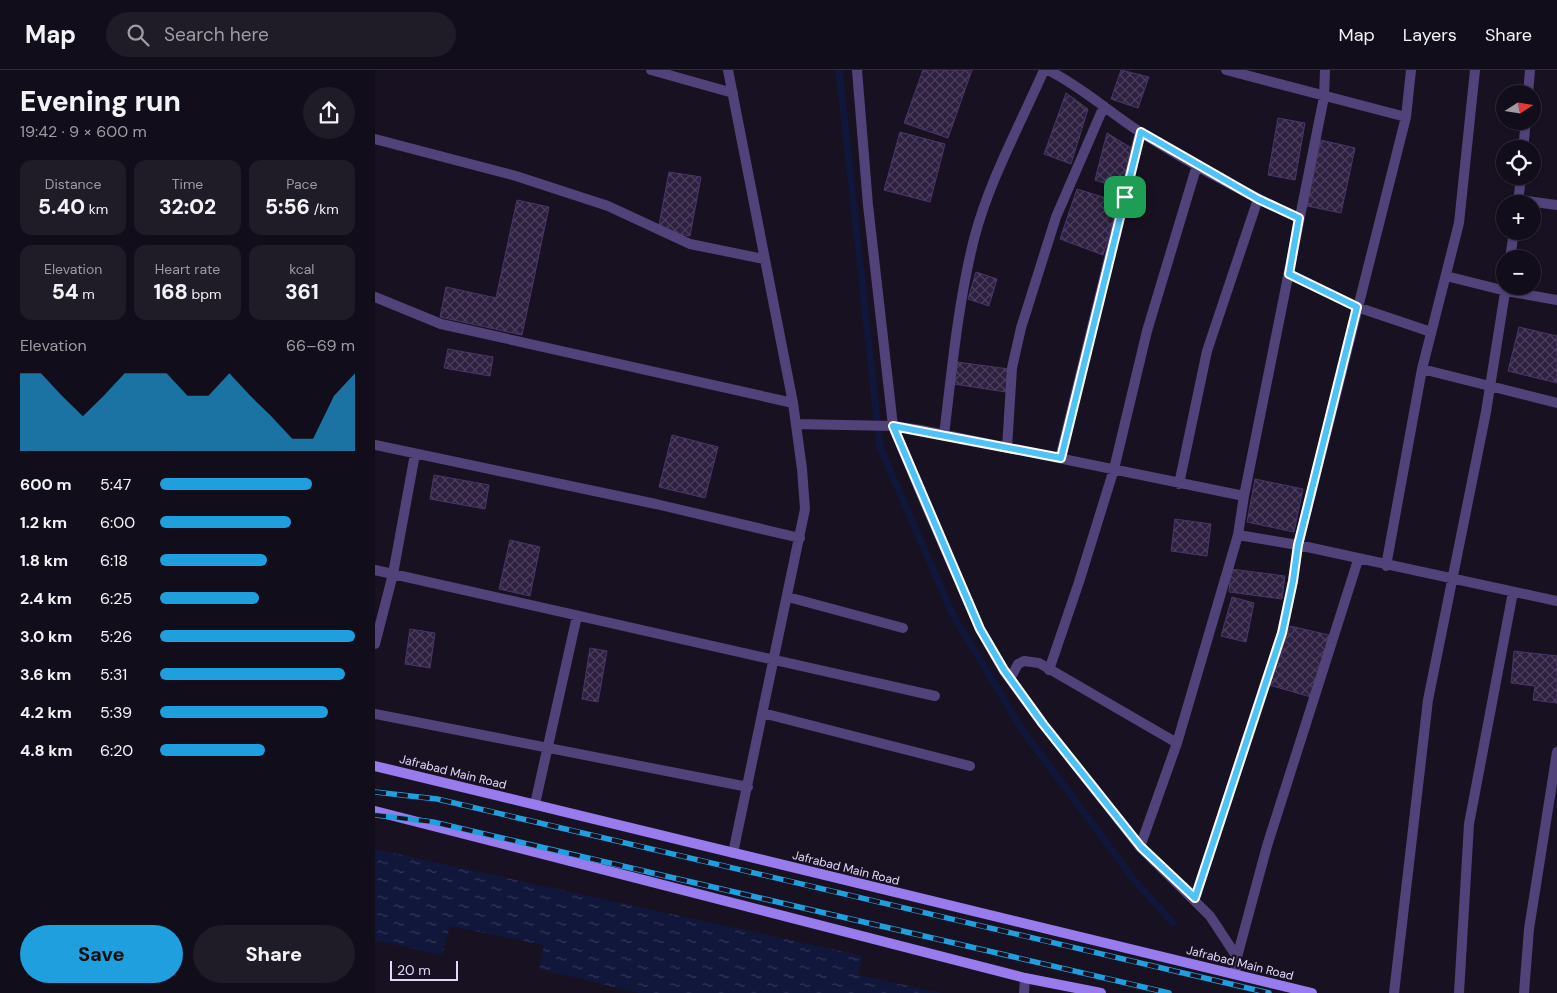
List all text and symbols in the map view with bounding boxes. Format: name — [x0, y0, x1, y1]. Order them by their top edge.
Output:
search box — [106, 12, 456, 57]
text: Map — [25, 19, 76, 50]
icon: search — [124, 21, 152, 49]
text: Search here — [164, 22, 269, 47]
text: Map — [1339, 23, 1375, 47]
text: Layers — [1403, 23, 1457, 47]
text: Share — [1485, 23, 1532, 47]
text: Evening run — [20, 83, 181, 120]
north arrow — [1496, 85, 1541, 130]
map controls — [1496, 85, 1541, 295]
button: share — [303, 87, 355, 139]
text: 19:42 · 9 × 600 m — [20, 121, 147, 142]
button: locate — [1496, 140, 1541, 185]
text: Distance — [45, 175, 102, 193]
text: Time — [172, 175, 203, 193]
text: Pace — [286, 175, 318, 193]
pin — [1104, 176, 1146, 218]
icon: arrive — [1111, 183, 1139, 211]
text: 5.40 — [38, 193, 85, 221]
text: 32:02 — [159, 193, 216, 221]
text: 5:56 — [265, 193, 310, 221]
button: + — [1496, 195, 1541, 240]
text: km — [85, 200, 108, 218]
text: /km — [310, 200, 339, 218]
button: − — [1496, 250, 1541, 295]
text: Elevation — [44, 260, 102, 278]
text: Heart rate — [155, 260, 220, 278]
text: kcal — [289, 260, 314, 278]
text: 54 — [52, 278, 78, 306]
text: 168 — [153, 278, 188, 306]
text: 361 — [285, 278, 319, 306]
text: m — [78, 285, 95, 303]
text: bpm — [188, 285, 222, 303]
text: Elevation — [20, 335, 87, 356]
text: 66–69 m — [286, 335, 355, 356]
text: 600 m — [20, 474, 72, 495]
text: 5:47 — [100, 474, 131, 495]
text: 1.2 km — [20, 512, 67, 533]
text: 6:00 — [100, 512, 135, 533]
text: 1.8 km — [20, 550, 68, 571]
text: 6:18 — [100, 550, 128, 571]
text: 2.4 km — [20, 588, 72, 609]
text: 6:25 — [100, 588, 132, 609]
text: 3.0 km — [20, 626, 72, 647]
text: 5:26 — [100, 626, 132, 647]
text: 3.6 km — [20, 664, 71, 685]
text: 5:31 — [100, 664, 127, 685]
text: 4.2 km — [20, 702, 72, 723]
text: 5:39 — [100, 702, 132, 723]
text: 4.8 km — [20, 740, 73, 761]
text: 6:20 — [100, 740, 133, 761]
street label: Jafrabad Main Road — [398, 751, 508, 793]
street label: Jafrabad Main Road — [791, 847, 901, 889]
button: Save — [20, 925, 183, 983]
button: Share — [193, 925, 355, 983]
street label: Jafrabad Main Road — [1185, 942, 1295, 984]
scale bar — [390, 958, 457, 981]
text: 20 m — [397, 961, 431, 979]

